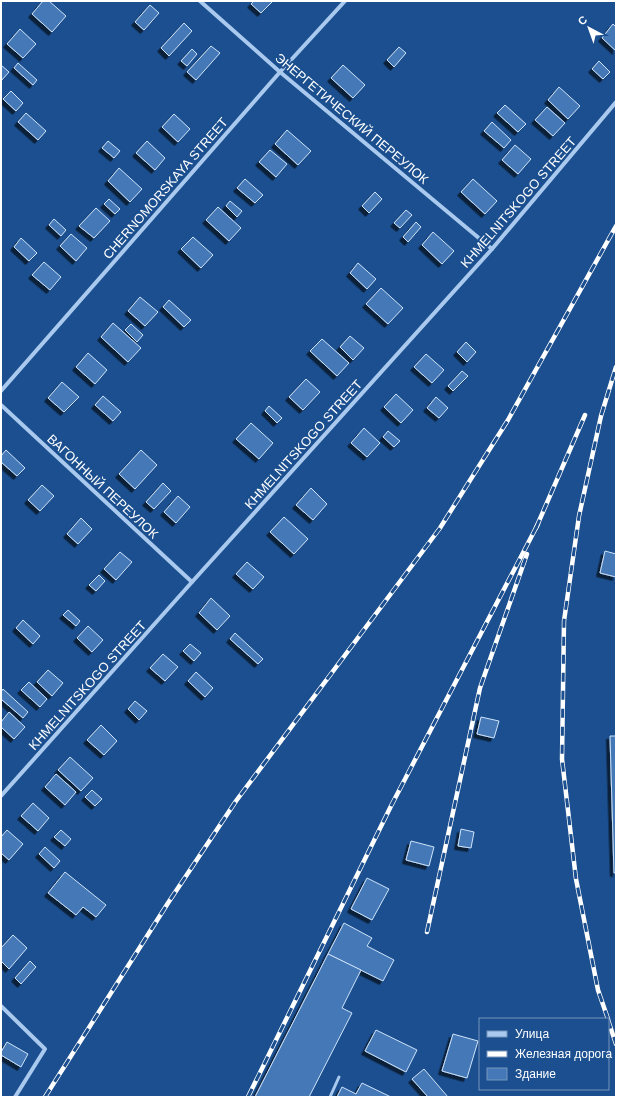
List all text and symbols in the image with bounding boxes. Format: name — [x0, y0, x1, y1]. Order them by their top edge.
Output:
north arrow — [569, 8, 609, 48]
text: С — [576, 13, 589, 28]
street label: ЭНЕРГЕТИЧЕСКИЙ ПЕРЕУЛОК — [272, 50, 432, 187]
street label: CHERNOMORSKAYA STREET — [100, 115, 231, 262]
street label: KHMELNITSKOGO STREET — [458, 134, 579, 271]
street label: KHMELNITSKOGO STREET — [241, 377, 365, 512]
street label: ВАГОННЫЙ ПЕРЕУЛОК — [44, 431, 161, 542]
street label: KHMELNITSKOGO STREET — [25, 618, 149, 753]
legend — [479, 1018, 609, 1090]
text: Улица — [515, 1027, 549, 1041]
text: Железная дорога — [515, 1047, 612, 1061]
text: Здание — [515, 1067, 556, 1081]

